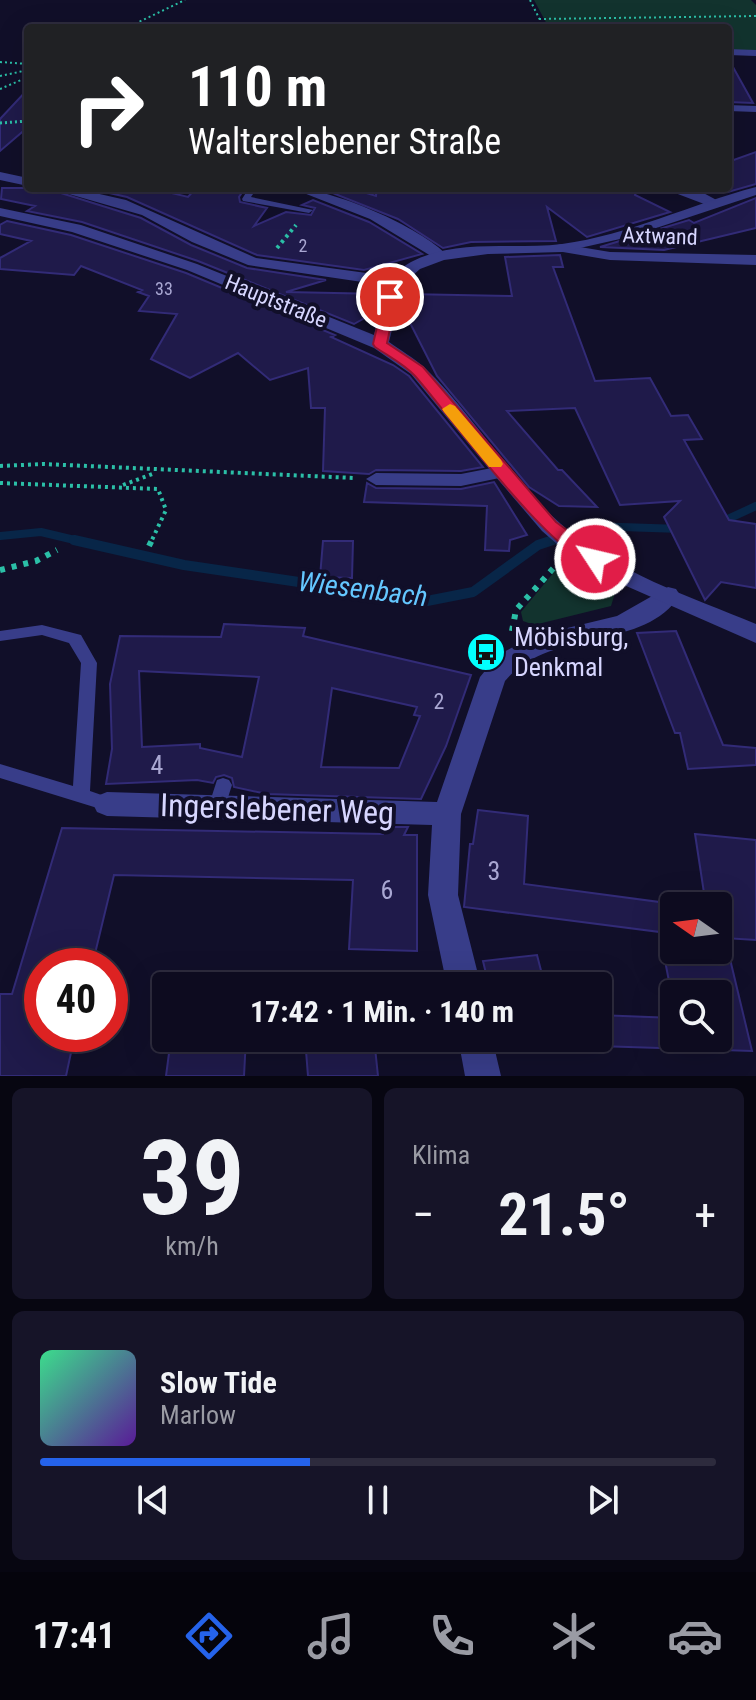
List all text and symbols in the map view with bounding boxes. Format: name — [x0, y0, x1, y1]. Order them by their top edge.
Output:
text: 110 m — [188, 54, 327, 120]
icon: right — [56, 56, 160, 160]
text: Walterslebener Straße — [188, 121, 501, 163]
street label: Axtwand — [622, 222, 698, 250]
house number: 2 — [299, 235, 308, 256]
pin — [356, 263, 424, 331]
street label: Hauptstraße — [222, 269, 330, 333]
icon: arrive — [368, 275, 412, 319]
house number: 33 — [155, 278, 173, 299]
position arrow — [553, 517, 637, 601]
water label: Wiesenbach — [296, 565, 430, 613]
place label: Möbisburg, Denkmal — [514, 622, 628, 682]
bus stop icon: Möbisburg, Denkmal — [465, 631, 507, 673]
house number: 2 — [434, 689, 444, 714]
house number: 4 — [151, 750, 164, 780]
street label: Ingerslebener Weg — [159, 786, 395, 832]
house number: 3 — [488, 856, 500, 886]
house number: 6 — [381, 875, 393, 905]
north arrow — [660, 892, 732, 964]
map controls — [660, 892, 732, 1052]
speed limit sign: 40 — [24, 948, 128, 1052]
button: search — [660, 980, 732, 1052]
text: 17:42 · 1 Min. · 140 m — [250, 994, 514, 1029]
text: 39 — [139, 1118, 245, 1239]
text: Klima — [412, 1140, 470, 1170]
text: 21.5° — [498, 1179, 630, 1250]
text: − — [412, 1189, 434, 1241]
text: + — [694, 1189, 716, 1241]
text: km/h — [165, 1231, 219, 1261]
text: Slow Tide — [160, 1365, 277, 1400]
text: Marlow — [160, 1400, 236, 1430]
icon: previous — [131, 1478, 175, 1522]
icon: pause — [356, 1478, 400, 1522]
icon: next — [581, 1478, 625, 1522]
icon: directions — [181, 1608, 237, 1664]
icon: music — [303, 1608, 359, 1664]
icon: phone — [424, 1608, 480, 1664]
icon: climate — [546, 1608, 602, 1664]
icon: car — [667, 1608, 723, 1664]
text: 17:41 — [33, 1615, 115, 1657]

